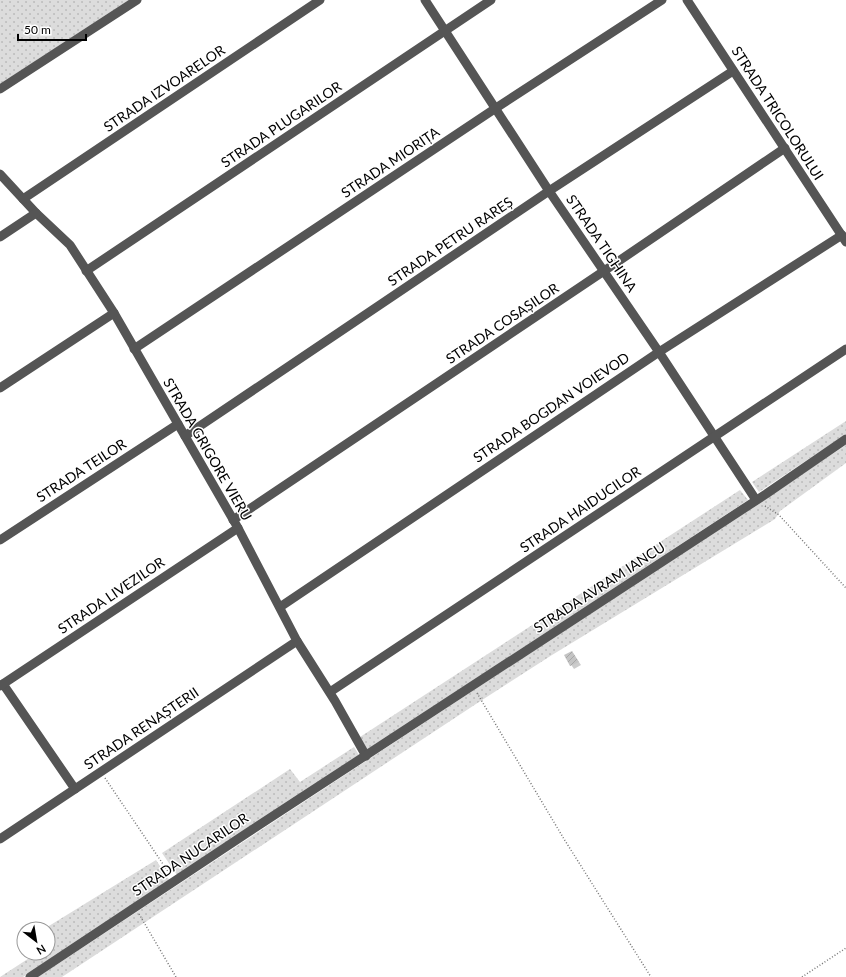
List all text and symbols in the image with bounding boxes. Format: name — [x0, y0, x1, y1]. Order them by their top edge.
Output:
scale bar — [18, 16, 86, 42]
text: 50 m — [24, 22, 51, 37]
street label: STRADA IZVOARELOR — [100, 41, 228, 135]
street label: STRADA TRICOLORULUI — [728, 43, 828, 183]
street label: STRADA PLUGARILOR — [218, 77, 345, 171]
street label: STRADA MIORIȚA — [338, 123, 443, 201]
street label: STRADA TIGHINA — [563, 191, 641, 295]
street label: STRADA PETRU RAREȘ — [384, 193, 516, 289]
street label: STRADA COSAȘILOR — [442, 279, 562, 367]
street label: STRADA BOGDAN VOIEVOD — [470, 348, 632, 466]
street label: STRADA GRIGORE VIERU — [160, 375, 256, 523]
street label: STRADA TEILOR — [33, 435, 129, 505]
street label: STRADA HAIDUCILOR — [516, 462, 644, 556]
street label: STRADA AVRAM IANCU — [530, 538, 668, 636]
street label: STRADA LIVEZILOR — [55, 553, 168, 637]
street label: STRADA RENAȘTERII — [80, 683, 202, 773]
street label: STRADA NUCARILOR — [129, 809, 251, 899]
north arrow — [16, 921, 56, 961]
text: N — [34, 942, 48, 958]

